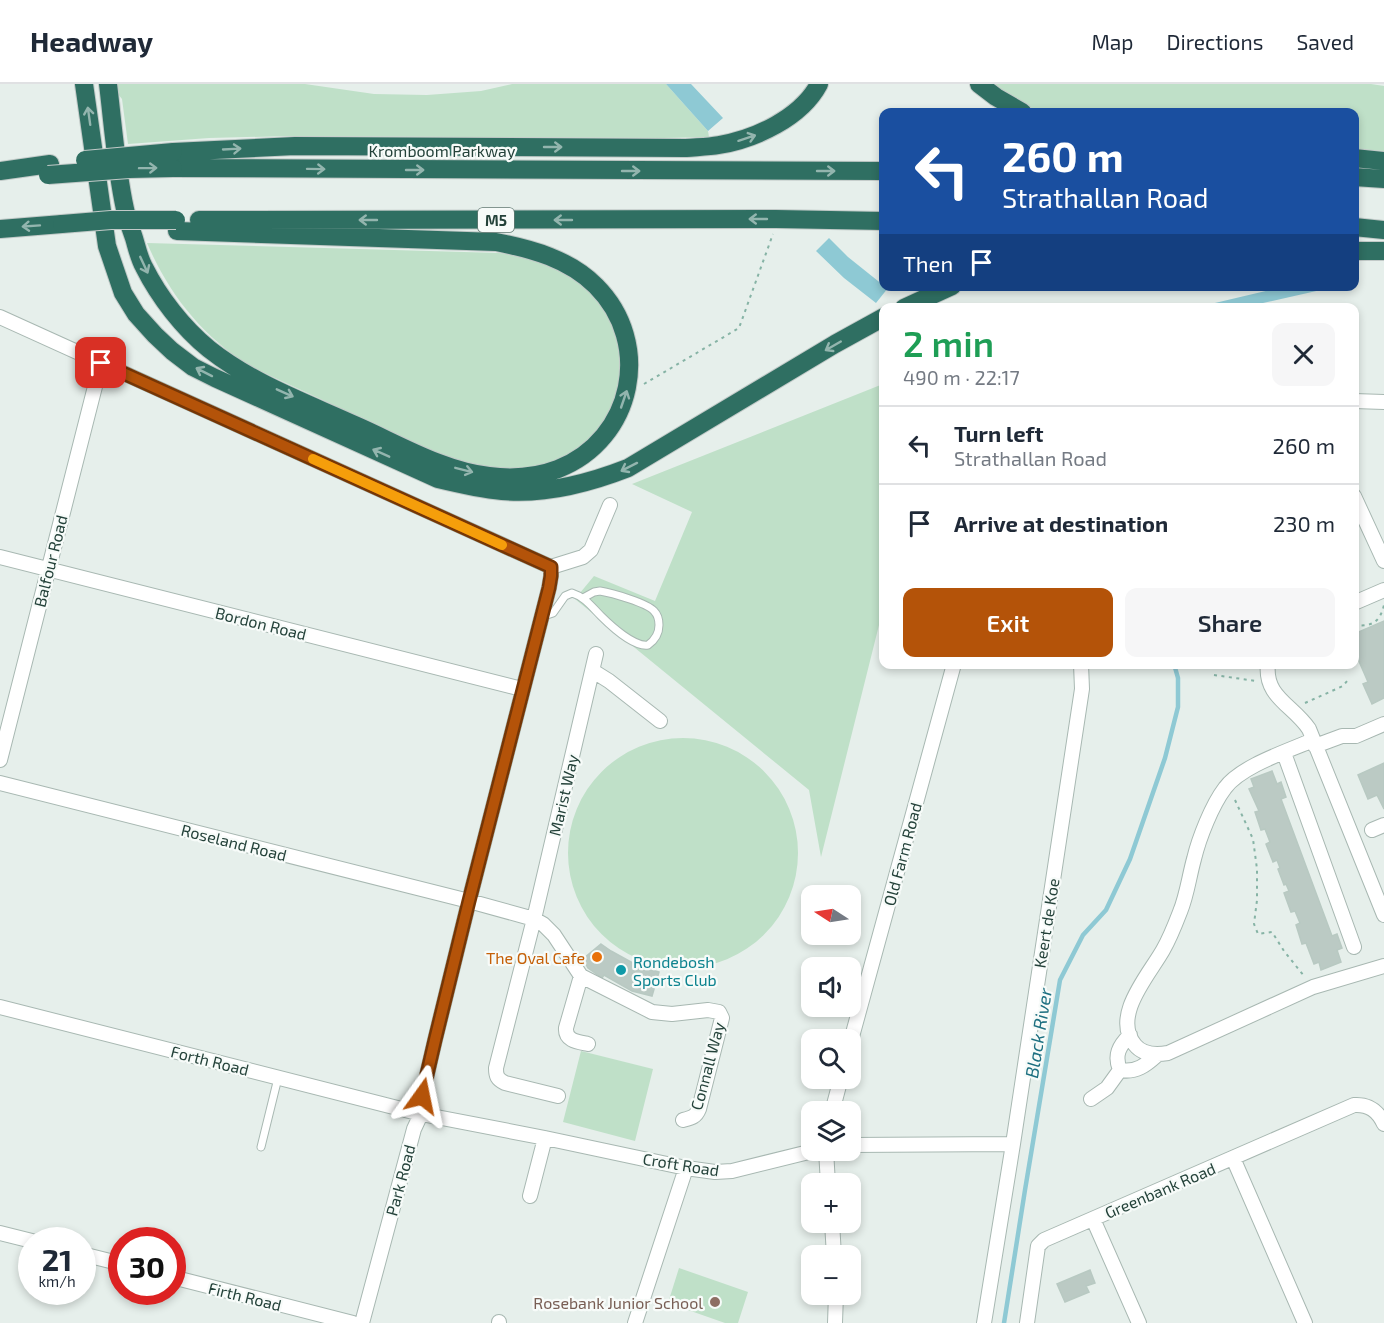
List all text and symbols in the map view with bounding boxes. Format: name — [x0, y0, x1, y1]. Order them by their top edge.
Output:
text: Headway — [30, 24, 153, 58]
text: Map — [1091, 29, 1134, 54]
text: Directions — [1167, 29, 1263, 54]
text: Saved — [1296, 29, 1354, 54]
one-way arrow — [84, 107, 95, 126]
text: 260 m — [1002, 130, 1124, 180]
one-way arrow — [737, 131, 755, 142]
icon: left — [903, 132, 981, 210]
street label: Kromboom Parkway — [369, 141, 516, 160]
one-way arrow — [542, 141, 562, 153]
one-way arrow — [221, 143, 241, 154]
one-way arrow — [138, 162, 158, 174]
one-way arrow — [305, 163, 325, 175]
one-way arrow — [405, 164, 425, 176]
one-way arrow — [621, 165, 641, 177]
one-way arrow — [816, 165, 836, 177]
text: Strathallan Road — [1002, 181, 1208, 213]
road number: M5 — [478, 208, 514, 232]
one-way arrow — [748, 213, 768, 225]
one-way arrow — [358, 214, 378, 226]
one-way arrow — [553, 214, 573, 226]
one-way arrow — [22, 220, 42, 231]
icon: arrive — [965, 246, 998, 279]
text: Then — [903, 250, 953, 276]
one-way arrow — [139, 256, 150, 274]
text: 2 min — [903, 321, 994, 364]
button: close — [1272, 323, 1335, 386]
pin — [75, 337, 126, 388]
one-way arrow — [824, 341, 842, 352]
icon: arrive — [84, 346, 117, 379]
text: 490 m · 22:17 — [903, 365, 1020, 389]
one-way arrow — [196, 366, 213, 378]
one-way arrow — [276, 388, 294, 399]
one-way arrow — [619, 391, 630, 409]
text: Turn left — [954, 420, 1043, 446]
icon: left — [903, 429, 936, 462]
text: 260 m — [1273, 432, 1335, 458]
text: Strathallan Road — [954, 446, 1107, 470]
one-way arrow — [373, 447, 391, 458]
one-way arrow — [620, 461, 638, 473]
one-way arrow — [454, 465, 473, 477]
icon: arrive — [903, 507, 936, 540]
text: Arrive at destination — [954, 510, 1168, 536]
text: 230 m — [1273, 510, 1335, 536]
street label: Balfour Road — [29, 513, 71, 609]
button: Exit — [903, 588, 1113, 657]
button: Share — [1125, 588, 1335, 657]
street label: Bordon Road — [213, 603, 309, 643]
street label: Marist Way — [544, 752, 582, 838]
street label: Old Farm Road — [879, 800, 925, 908]
street label: Roseland Road — [179, 820, 289, 864]
street label: Keert de Koe — [1030, 877, 1062, 969]
north arrow — [801, 885, 861, 945]
map controls — [801, 885, 861, 1305]
place label: The Oval Cafe — [486, 948, 585, 967]
marker: The Oval Cafe — [590, 950, 604, 964]
place label: Rondebosh Sports Club — [633, 952, 717, 989]
button: sound — [801, 957, 861, 1017]
marker: Rondebosh Sports Club — [614, 963, 628, 977]
water label: Black River — [1020, 986, 1056, 1080]
street label: Connall Way — [686, 1019, 728, 1112]
button: search — [801, 1029, 861, 1089]
street label: Forth Road — [169, 1041, 251, 1079]
position arrow — [390, 1064, 454, 1128]
button: layers — [801, 1101, 861, 1161]
street label: Park Road — [381, 1142, 419, 1218]
street label: Croft Road — [641, 1149, 721, 1179]
street label: Greenbank Road — [1102, 1158, 1218, 1222]
button: + — [801, 1173, 861, 1233]
speed limit sign: 30 — [108, 1227, 186, 1305]
text: 21 — [42, 1241, 72, 1277]
button: − — [801, 1245, 861, 1305]
text: km/h — [38, 1272, 76, 1290]
street label: Firth Road — [206, 1278, 284, 1314]
place label: Rosebank Junior School — [533, 1293, 703, 1312]
marker: Rosebank Junior School — [708, 1295, 722, 1309]

